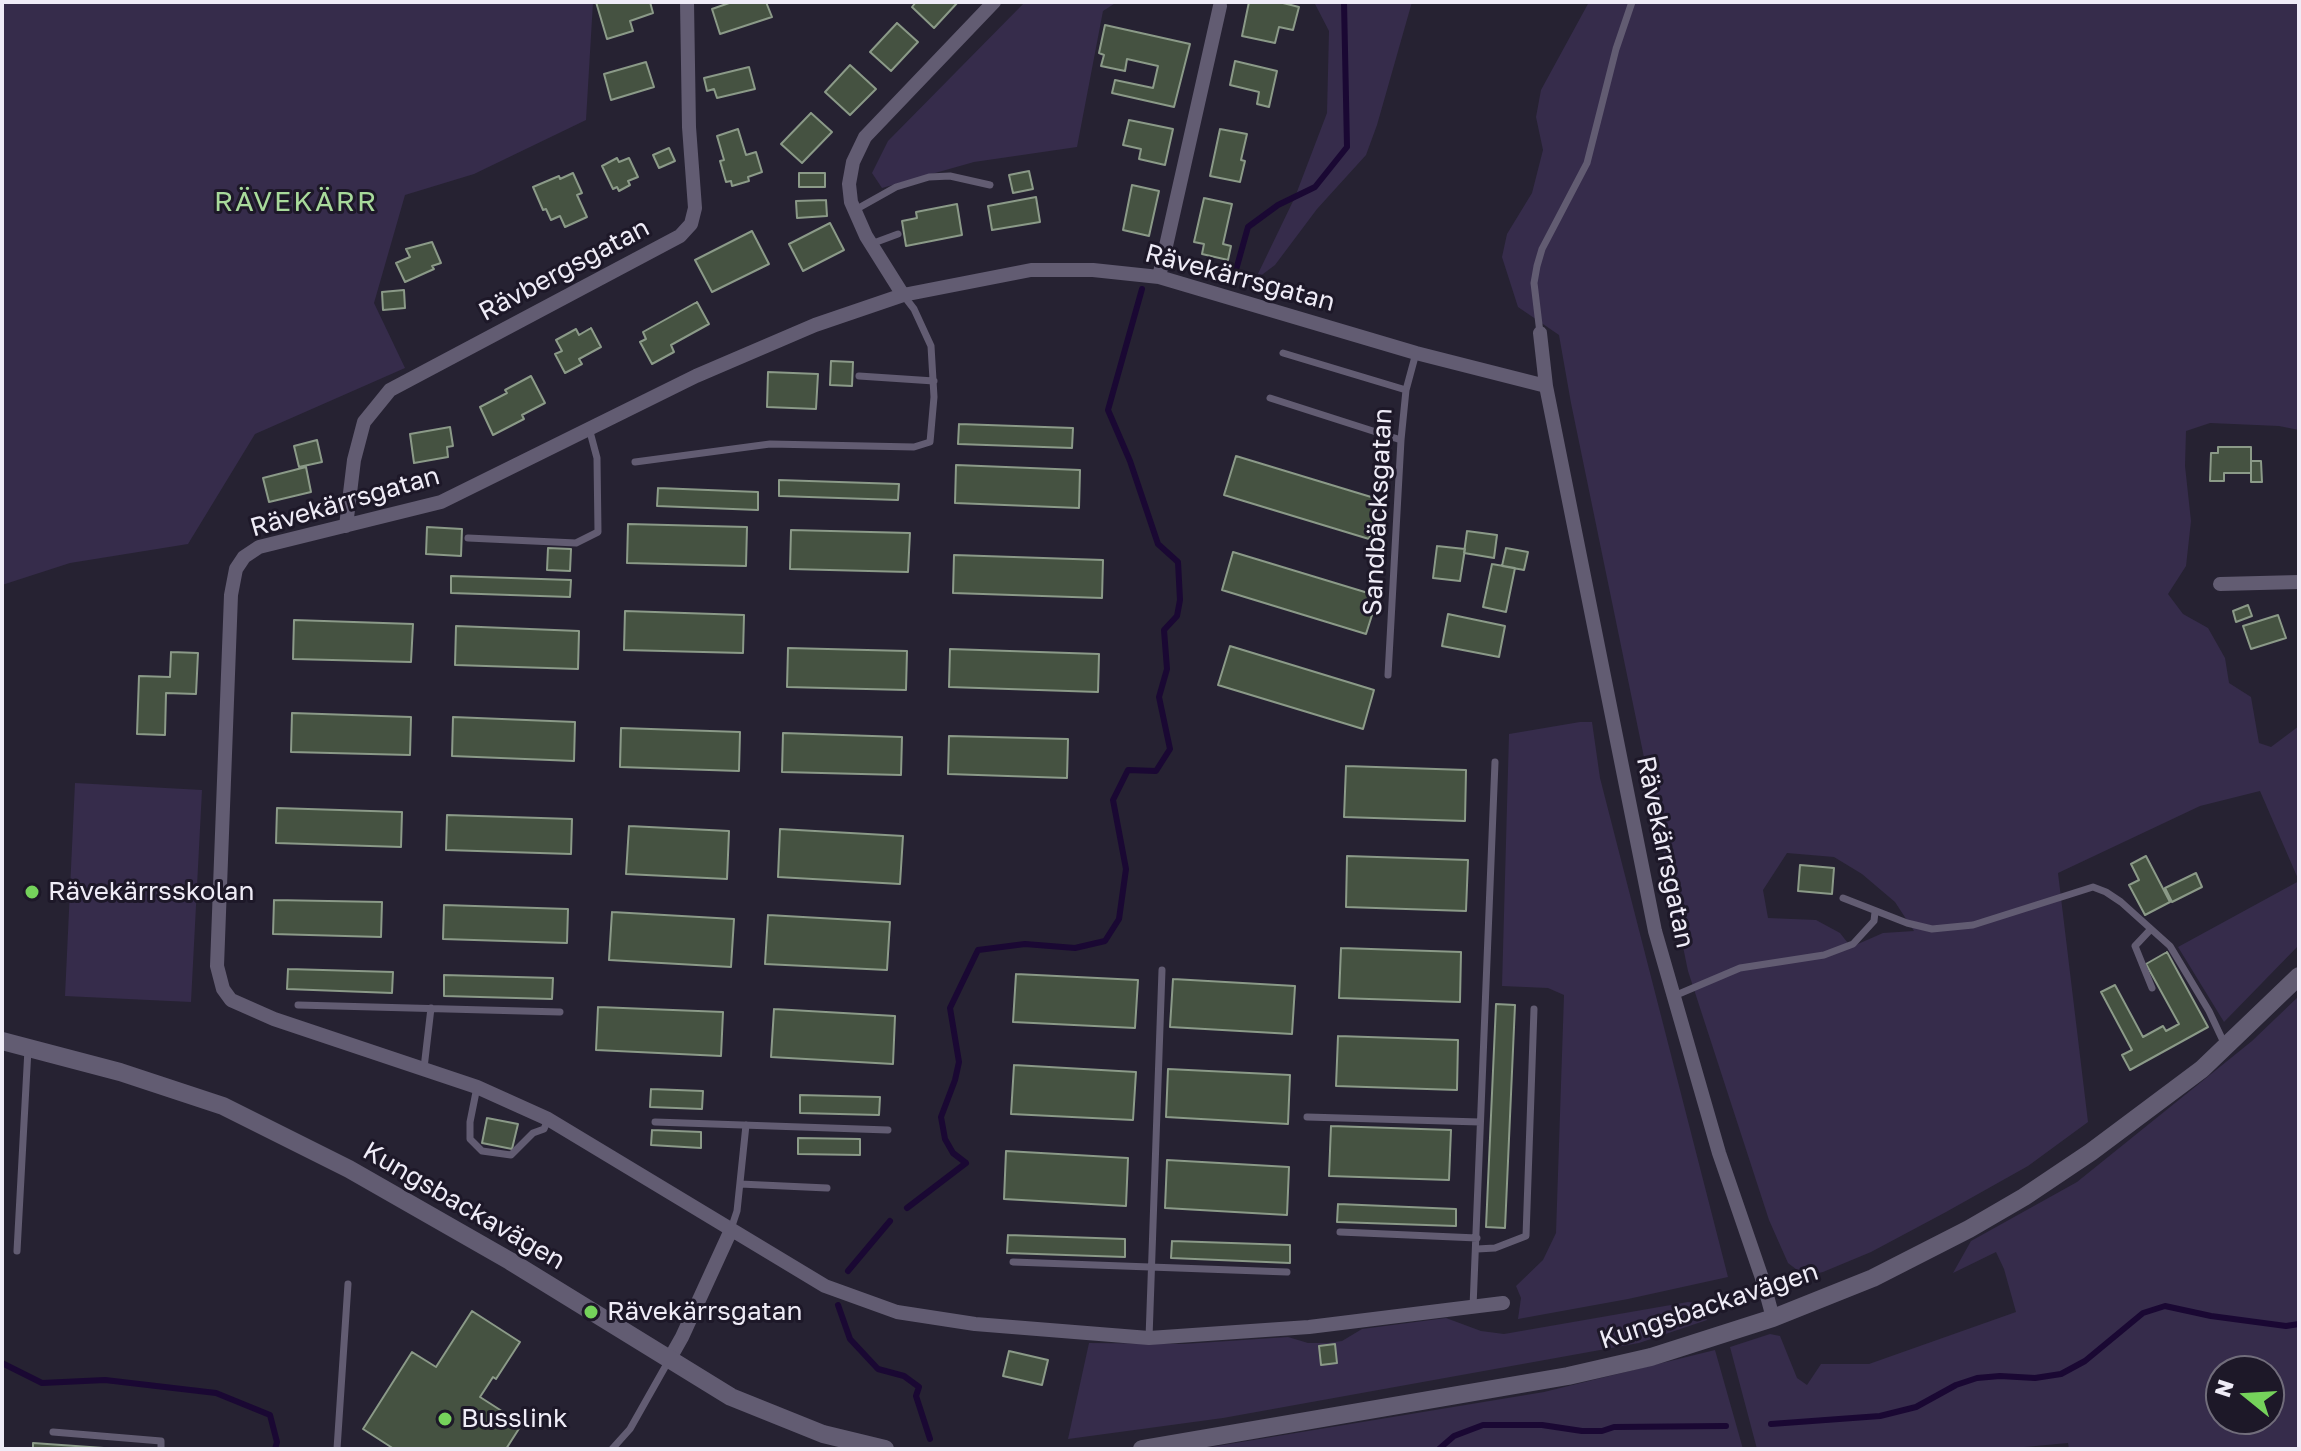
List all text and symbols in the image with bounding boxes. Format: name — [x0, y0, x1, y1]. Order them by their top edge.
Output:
district label: RÄVEKÄRR — [214, 185, 378, 219]
street label: Rävbergsgatan — [474, 212, 654, 328]
street label: Rävekärrsgatan — [1142, 238, 1338, 318]
street label: Sandbäcksgatan — [1357, 407, 1399, 617]
street label: Rävekärrsgatan — [247, 460, 443, 544]
street label: Rävekärrsgatan — [1629, 753, 1701, 951]
place label: Rävekärrsskolan — [48, 876, 254, 908]
marker: Rävekärrsskolan — [23, 883, 41, 901]
street label: Kungsbackavägen — [357, 1135, 571, 1277]
street label: Kungsbackavägen — [1596, 1256, 1822, 1356]
place label: Rävekärrsgatan — [607, 1296, 802, 1328]
marker: Rävekärrsgatan — [582, 1303, 600, 1321]
north arrow — [2205, 1355, 2285, 1435]
text: N — [2208, 1376, 2239, 1400]
place label: Busslink — [461, 1403, 568, 1435]
marker: Busslink — [436, 1410, 454, 1428]

